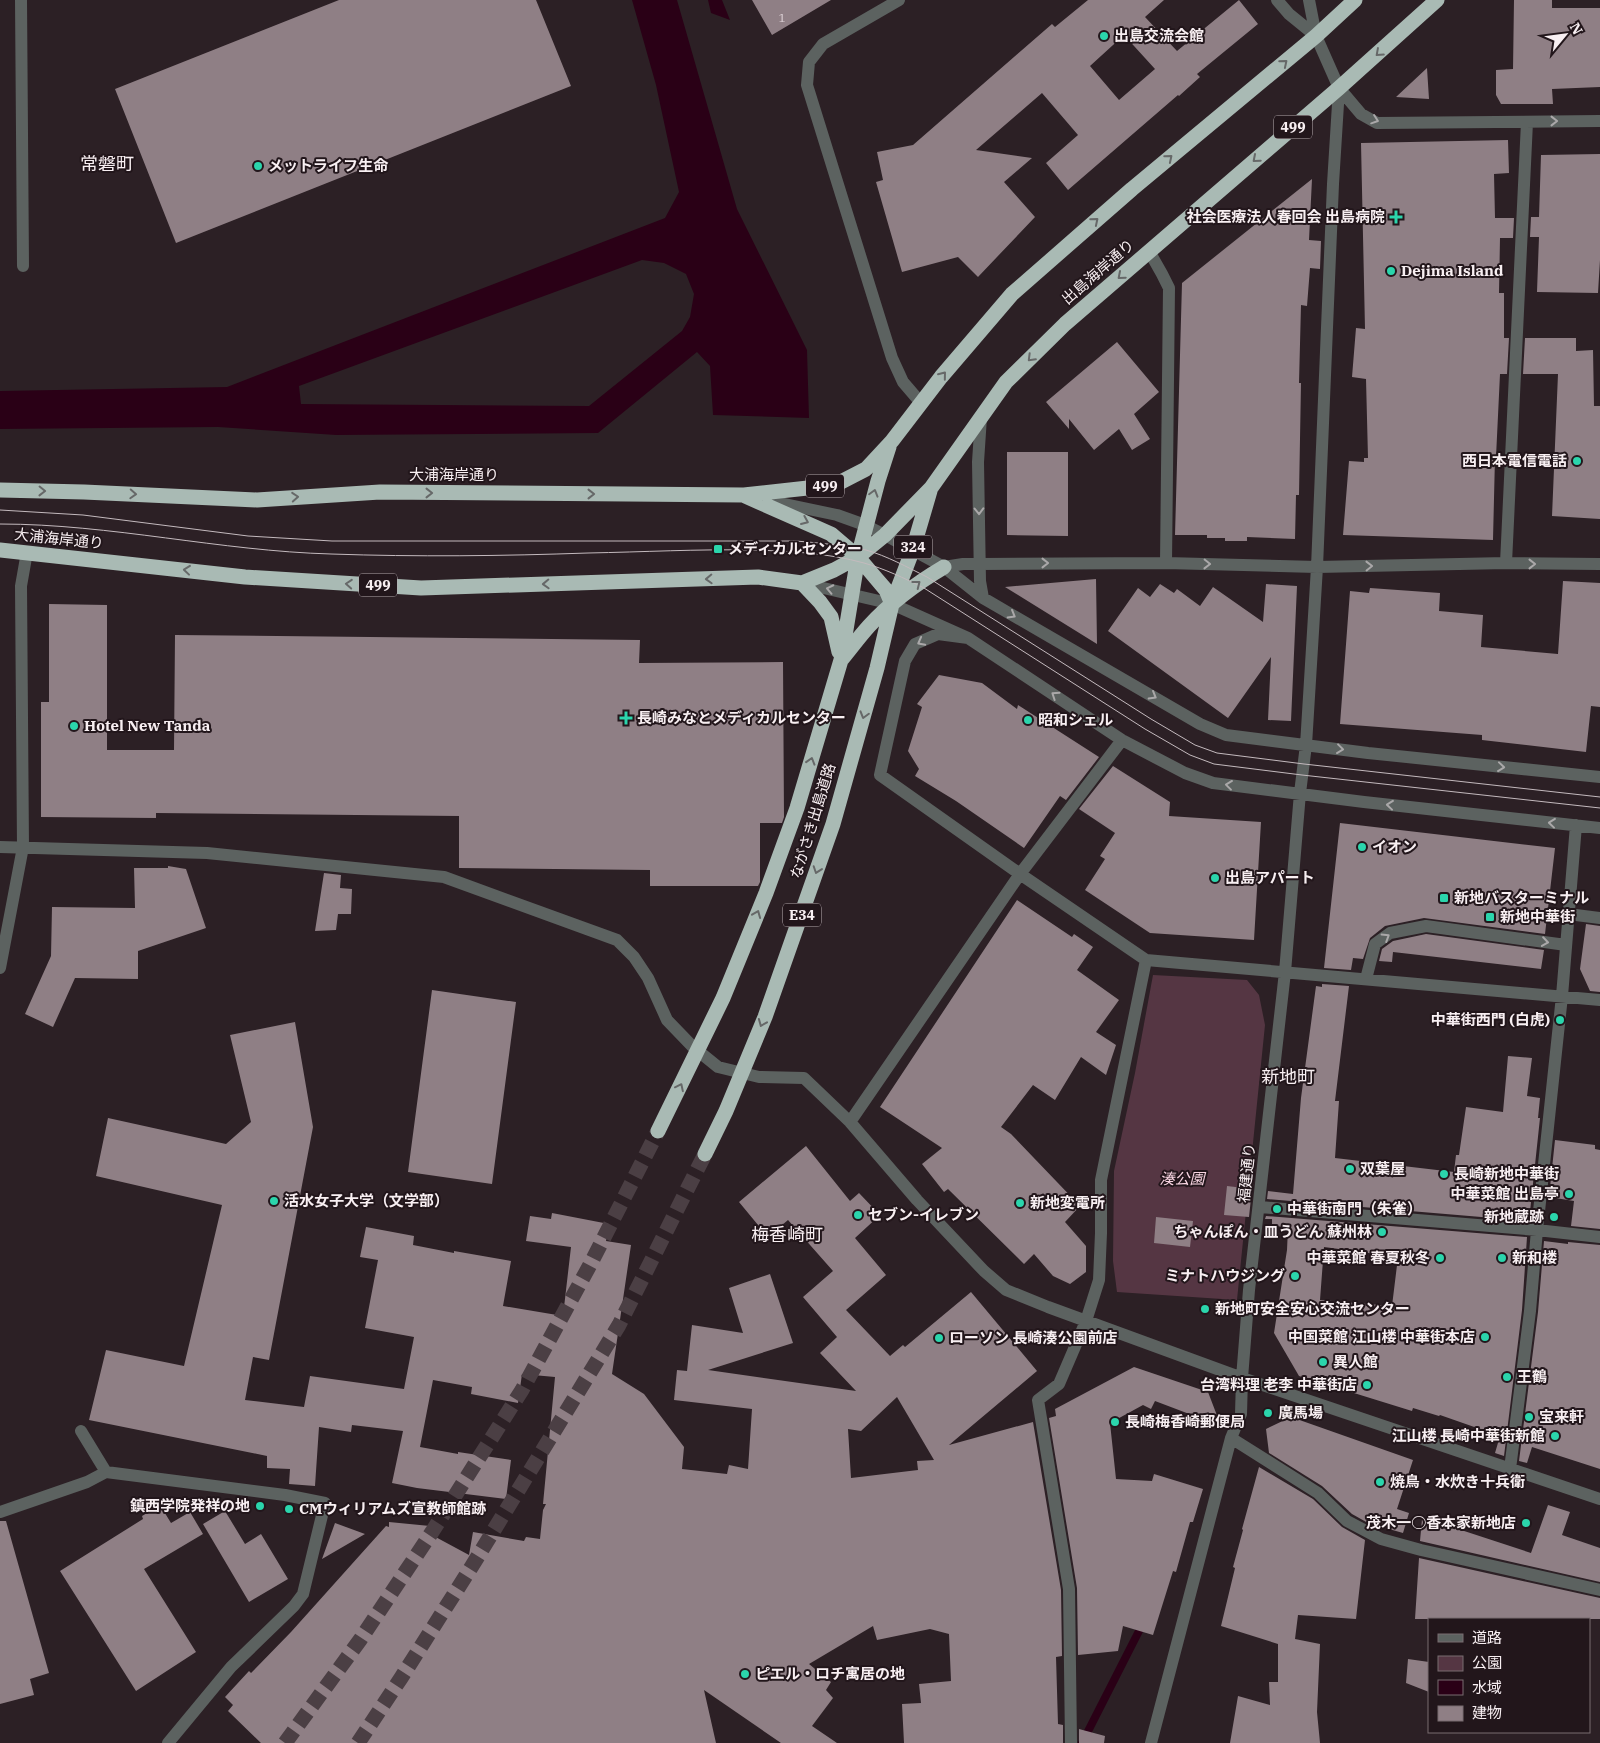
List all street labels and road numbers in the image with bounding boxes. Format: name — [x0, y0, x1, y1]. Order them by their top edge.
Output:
road number: 499 — [1274, 115, 1312, 138]
street label: 出島海岸通り — [1057, 235, 1138, 308]
street label: 大浦海岸通り — [409, 465, 499, 484]
road number: 499 — [806, 474, 844, 498]
street label: 大浦海岸通り — [13, 524, 105, 553]
road number: 324 — [894, 536, 932, 558]
road number: 499 — [359, 574, 397, 596]
street label: ながさき出島道路 — [786, 761, 839, 881]
road number: E34 — [783, 904, 821, 926]
street label: 福建通り — [1234, 1142, 1259, 1204]

